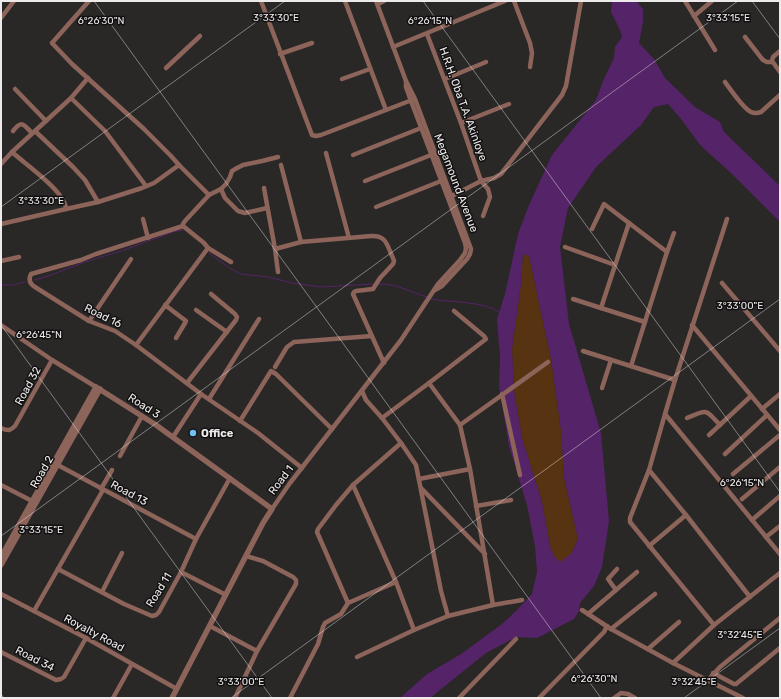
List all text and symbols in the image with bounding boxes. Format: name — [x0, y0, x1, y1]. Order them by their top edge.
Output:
text: 3°33'30"E — [253, 12, 299, 24]
text: 3°33'15"E — [706, 12, 750, 24]
text: 6°26'30"N — [78, 15, 124, 27]
text: 6°26'15"N — [408, 15, 452, 27]
street label: H.R.H. Oba T.A. Akinloye — [436, 45, 490, 163]
street label: Megamound Avenue — [431, 132, 481, 234]
text: 3°33'30"E — [18, 195, 64, 207]
text: 3°33'00"E — [717, 300, 763, 312]
street label: Road 16 — [82, 301, 124, 331]
text: 6°26'45"N — [16, 329, 62, 341]
street label: Road 32 — [12, 365, 44, 407]
street label: Road 3 — [126, 391, 163, 421]
place label: Office — [201, 427, 234, 440]
marker: Office — [188, 428, 198, 438]
street label: Road 2 — [28, 453, 56, 491]
street label: Road 1 — [266, 463, 296, 497]
text: 6°26'15"N — [720, 477, 764, 489]
street label: Road 13 — [108, 478, 150, 508]
text: 3°33'15"E — [19, 524, 63, 536]
street label: Road 11 — [143, 570, 175, 610]
street label: Royalty Road — [62, 612, 126, 654]
text: 3°32'45"E — [717, 629, 763, 641]
street label: Road 34 — [13, 644, 57, 674]
text: 6°26'30"N — [571, 673, 617, 685]
text: 3°33'00"E — [218, 676, 264, 688]
text: 3°32'45"E — [671, 676, 717, 688]

